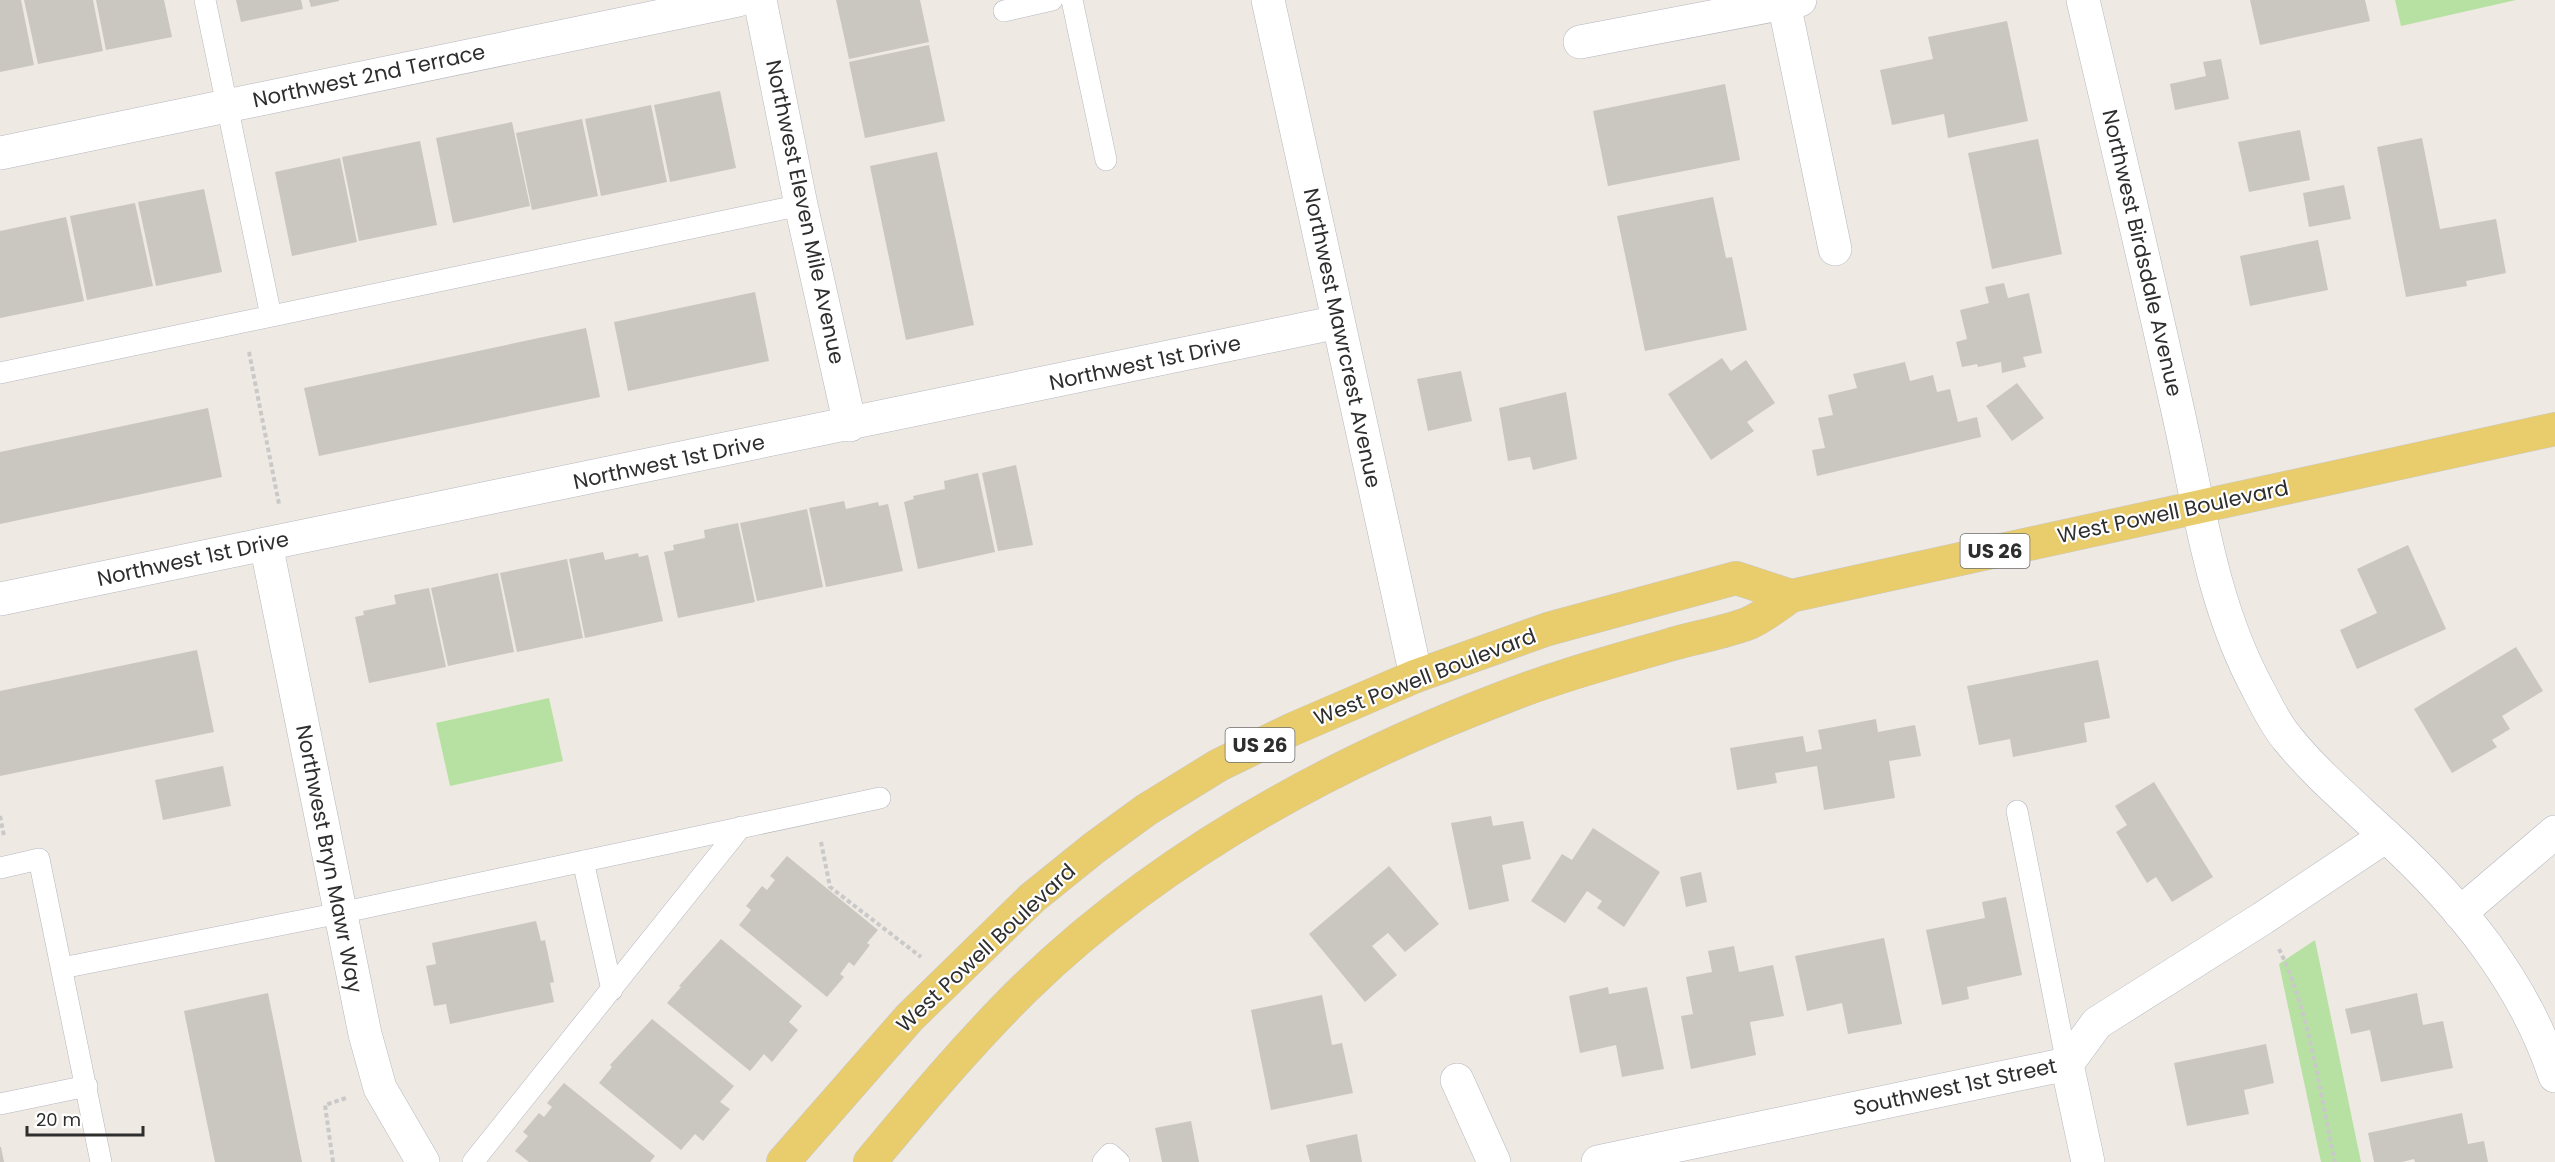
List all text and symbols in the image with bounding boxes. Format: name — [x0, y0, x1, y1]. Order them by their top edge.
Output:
street label: Northwest 2nd Terrace — [250, 37, 488, 114]
street label: Northwest Eleven Mile Avenue — [759, 57, 852, 367]
street label: Northwest Birdsdale Avenue — [2095, 107, 2190, 399]
street label: Northwest Mawrcrest Avenue — [1297, 185, 1388, 490]
street label: Northwest 1st Drive — [1046, 328, 1243, 397]
street label: Northwest 1st Drive — [570, 427, 767, 496]
street label: West Powell Boulevard — [2055, 473, 2291, 550]
street label: Northwest 1st Drive — [94, 524, 291, 593]
road number: US 26 — [1960, 534, 2030, 568]
street label: West Powell Boulevard — [1310, 621, 1540, 732]
street label: Northwest Bryn Mawr Way — [289, 722, 370, 996]
road number: US 26 — [1226, 728, 1294, 762]
street label: West Powell Boulevard — [890, 857, 1082, 1039]
street label: Southwest 1st Street — [1851, 1051, 2059, 1122]
scale bar — [27, 1099, 142, 1137]
text: 20 m — [36, 1107, 81, 1132]

